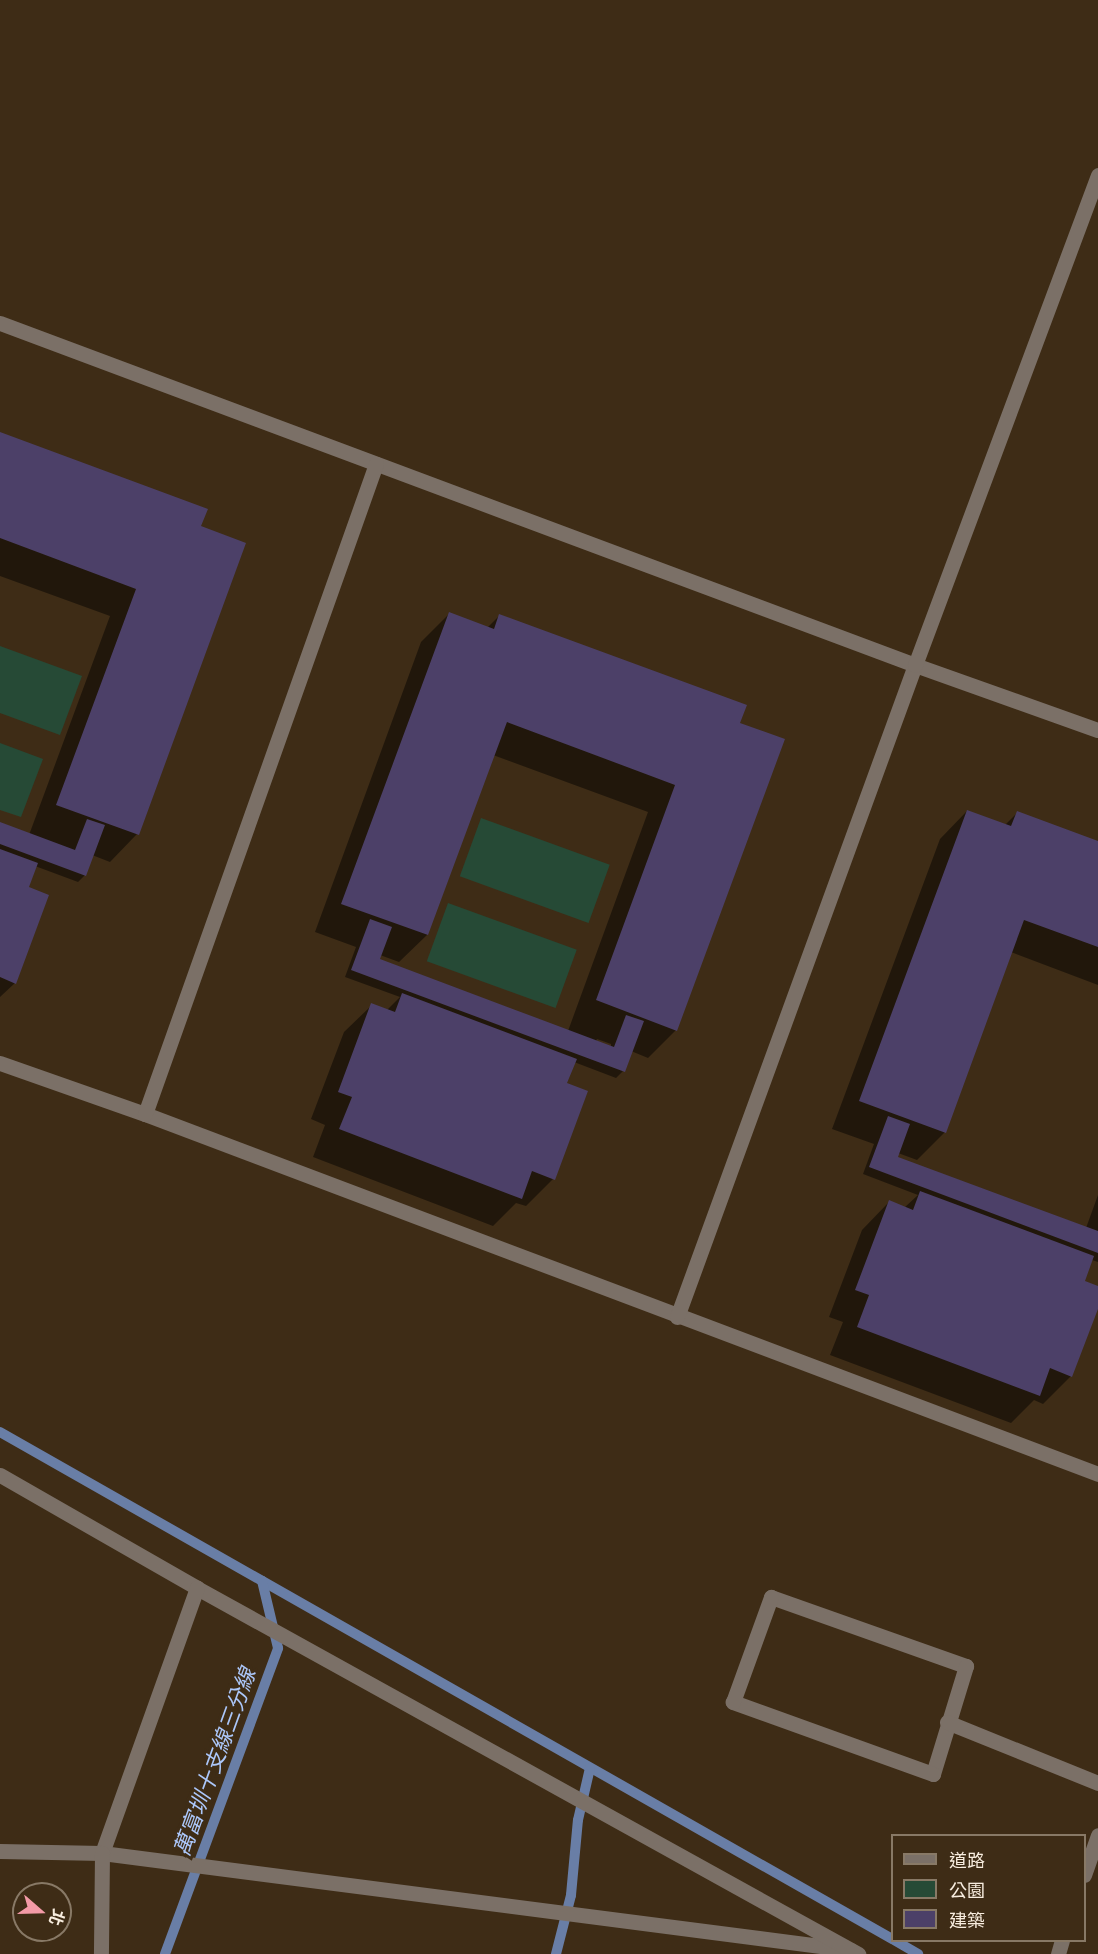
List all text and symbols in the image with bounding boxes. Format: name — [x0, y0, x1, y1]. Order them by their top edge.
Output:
water label: 萬富圳十支線三分線 — [169, 1664, 261, 1860]
legend — [891, 1834, 1086, 1942]
text: 道路 — [949, 1850, 985, 1871]
text: 公園 — [949, 1880, 985, 1901]
north arrow — [12, 1882, 72, 1942]
text: 北 — [46, 1907, 68, 1928]
text: 建築 — [949, 1910, 985, 1931]

